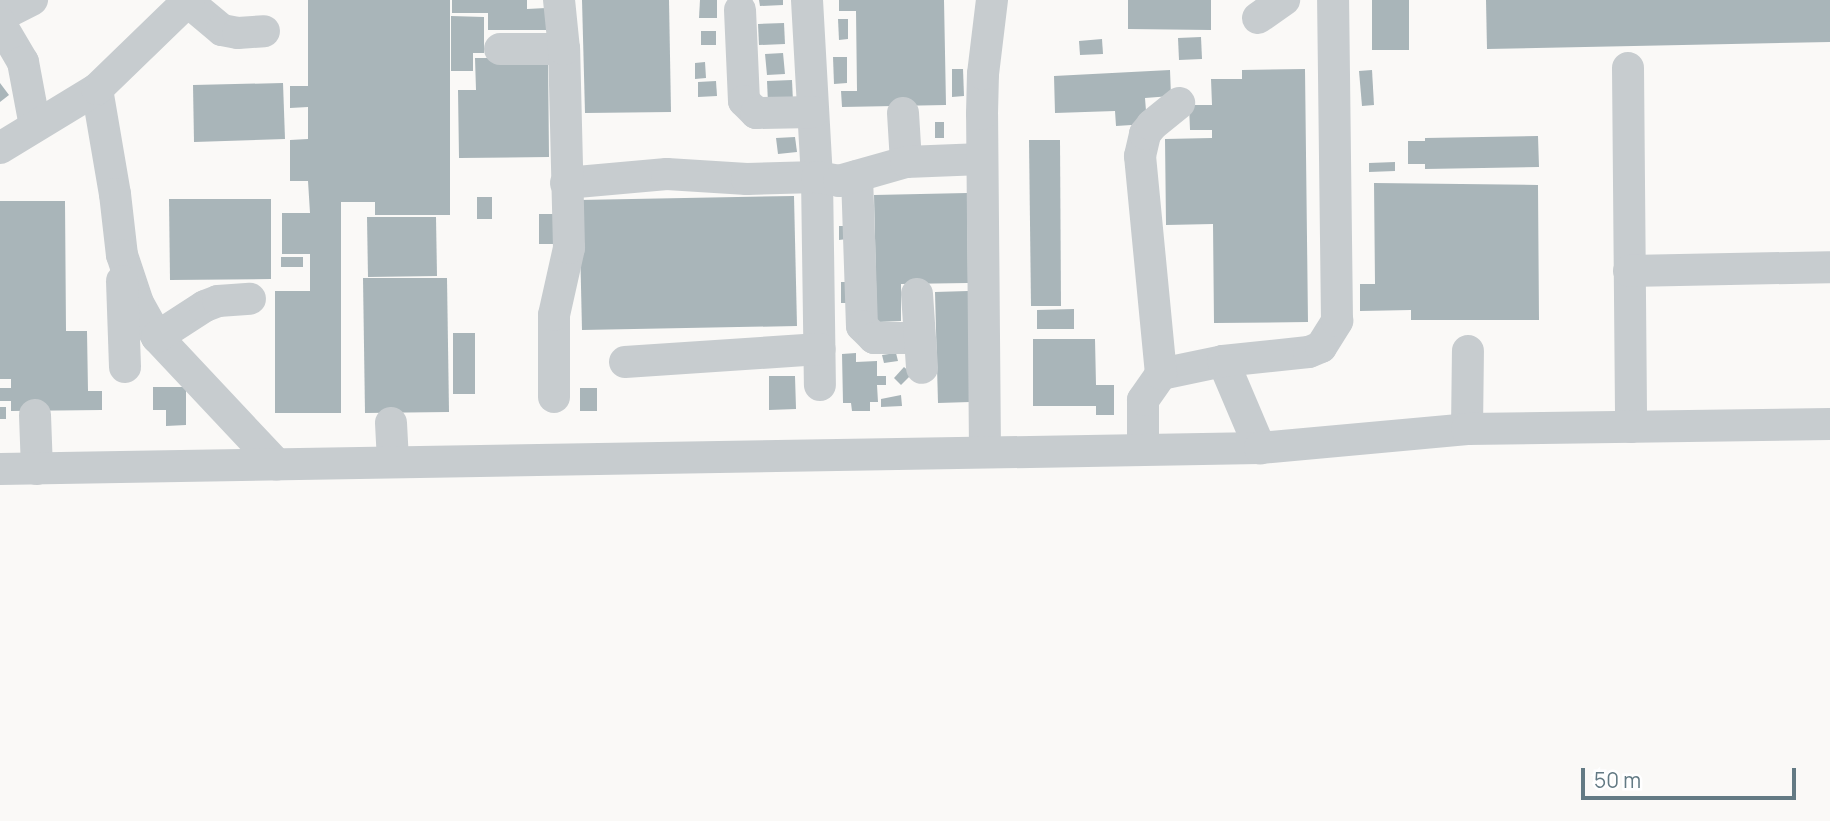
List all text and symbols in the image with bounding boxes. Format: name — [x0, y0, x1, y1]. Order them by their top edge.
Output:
scale bar — [1585, 754, 1800, 798]
text: 50 m — [1594, 766, 1641, 794]

